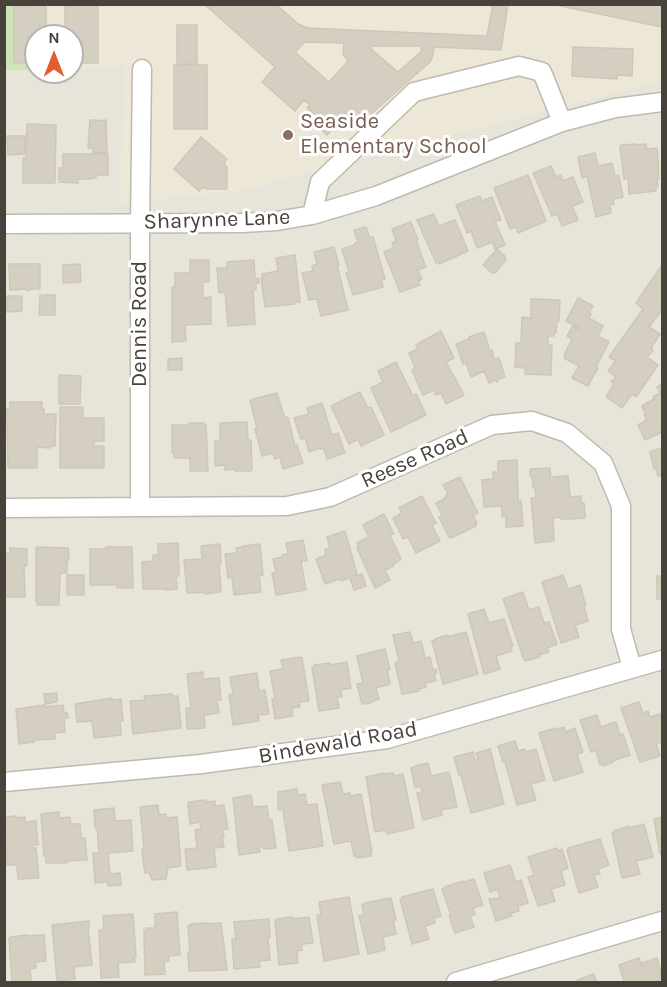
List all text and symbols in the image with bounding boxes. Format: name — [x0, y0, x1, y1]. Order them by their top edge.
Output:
north arrow — [24, 24, 84, 84]
text: N — [48, 28, 60, 47]
place label: Seaside Elementary School — [300, 109, 487, 160]
marker: Seaside Elementary School — [281, 128, 295, 142]
street label: Sharynne Lane — [143, 204, 291, 236]
street label: Dennis Road — [127, 261, 153, 387]
street label: Reese Road — [357, 424, 473, 494]
street label: Bindewald Road — [256, 716, 420, 770]

